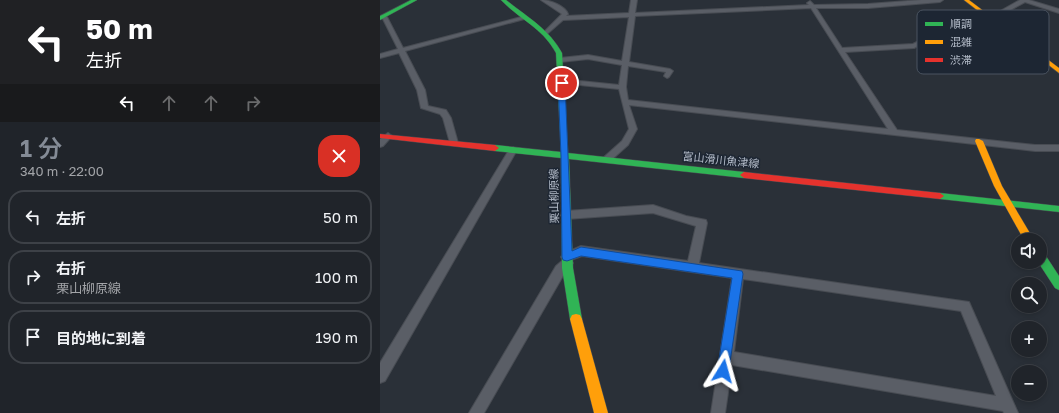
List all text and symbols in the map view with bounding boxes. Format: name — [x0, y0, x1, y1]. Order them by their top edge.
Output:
legend — [917, 10, 1049, 74]
text: 50 m — [86, 12, 153, 45]
icon: left — [20, 16, 72, 68]
text: 順調 — [950, 17, 972, 30]
text: 混雑 — [950, 35, 972, 48]
text: 左折 — [86, 49, 122, 71]
text: 渋滞 — [950, 53, 972, 66]
pin — [545, 66, 579, 100]
icon: arrive — [551, 72, 573, 94]
icon: left — [116, 92, 138, 114]
icon: ahead — [158, 92, 180, 114]
icon: ahead — [200, 92, 222, 114]
icon: right — [242, 92, 264, 114]
text: 1 分 — [20, 133, 62, 162]
button: close — [318, 135, 360, 177]
street label: 富山滑川魚津線 — [682, 149, 760, 170]
text: 340 m · 22:00 — [20, 163, 104, 179]
street label: 栗山柳原線 — [547, 168, 560, 224]
icon: left — [22, 206, 44, 228]
text: 50 m — [323, 208, 358, 226]
text: 左折 — [56, 209, 86, 227]
map controls — [1011, 233, 1047, 401]
button: sound — [1011, 233, 1047, 269]
text: 右折 — [56, 259, 86, 277]
icon: right — [22, 266, 44, 288]
text: 100 m — [315, 268, 358, 286]
button: search — [1011, 277, 1047, 313]
text: 栗山柳原線 — [56, 280, 121, 296]
button: + — [1011, 321, 1047, 357]
icon: arrive — [22, 326, 44, 348]
text: 190 m — [315, 328, 358, 346]
text: 目的地に到着 — [56, 329, 146, 347]
position arrow — [702, 350, 744, 392]
button: − — [1011, 365, 1047, 401]

